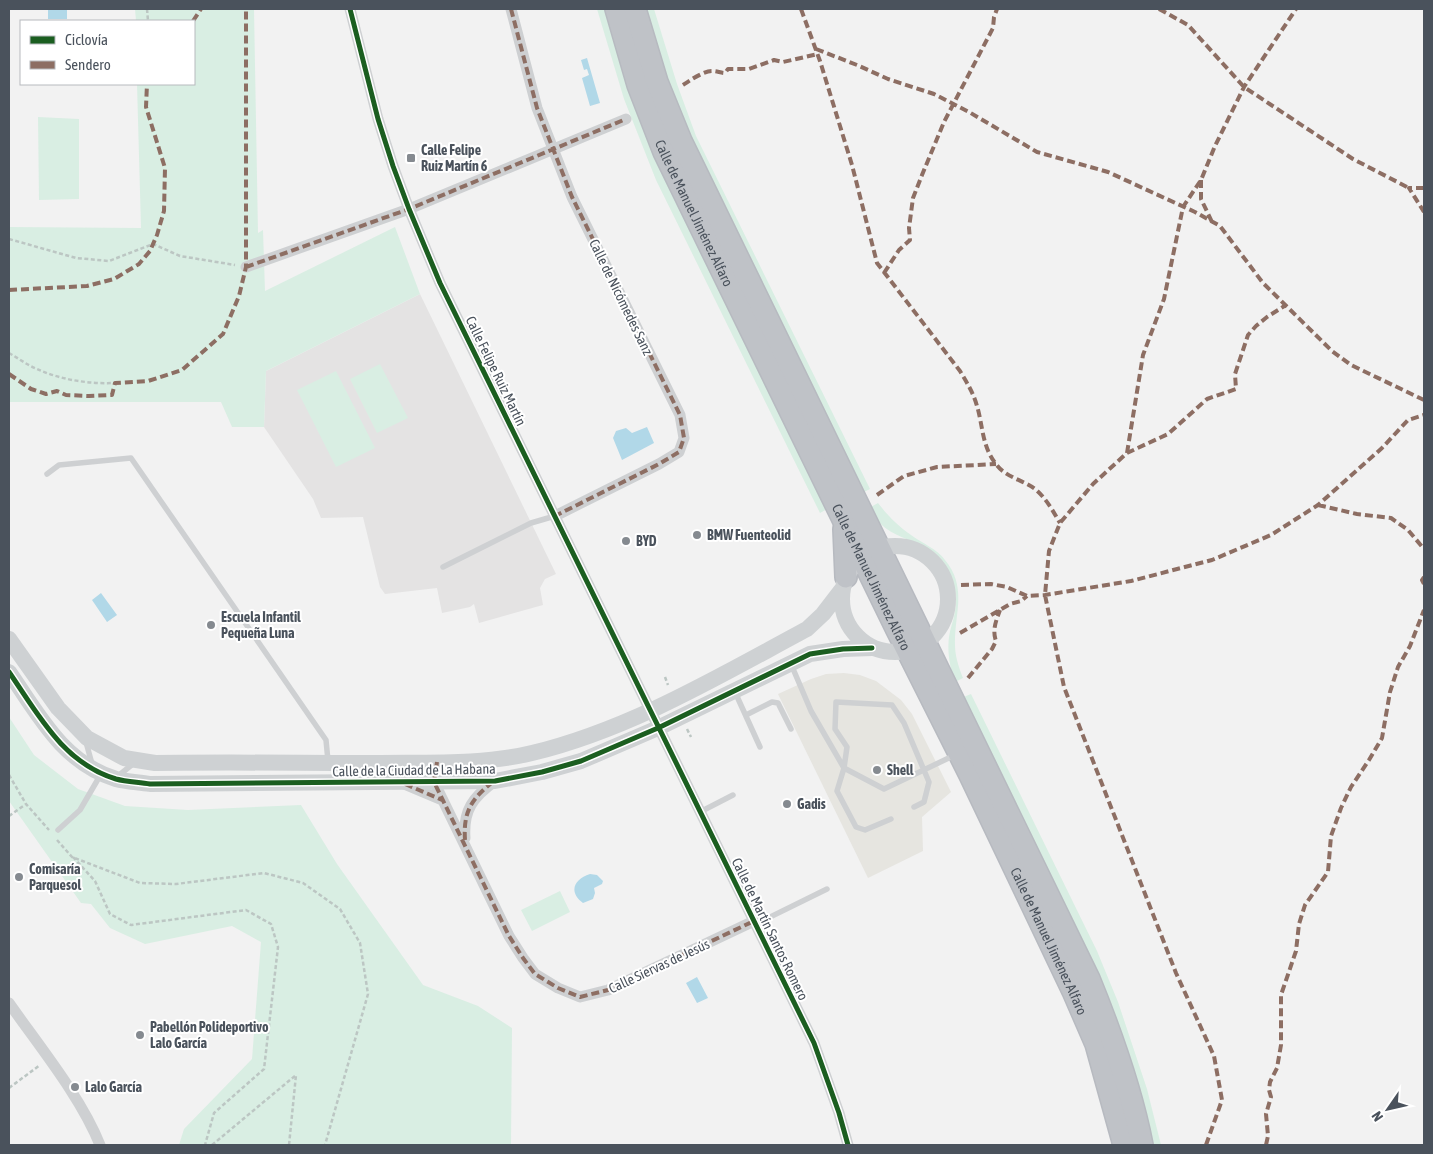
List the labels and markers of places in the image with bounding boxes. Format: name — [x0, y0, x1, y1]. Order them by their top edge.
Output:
place label: Calle Felipe Ruiz Martín 6 — [421, 142, 488, 174]
marker: Calle Felipe Ruiz Martín 6 — [405, 152, 417, 164]
place label: BMW Fuenteolid — [707, 527, 791, 543]
marker: BMW Fuenteolid — [691, 529, 703, 541]
place label: BYD — [636, 533, 657, 549]
marker: BYD — [620, 535, 632, 547]
place label: Escuela Infantil Pequeña Luna — [221, 609, 301, 641]
marker: Escuela Infantil Pequeña Luna — [205, 619, 217, 631]
place label: Shell — [887, 762, 914, 778]
marker: Shell — [871, 764, 883, 776]
place label: Gadis — [797, 796, 826, 812]
marker: Gadis — [781, 798, 793, 810]
place label: Comisaría Parquesol — [29, 861, 81, 893]
marker: Comisaría Parquesol — [13, 871, 25, 883]
place label: Pabellón Polideportivo Lalo García — [150, 1019, 269, 1051]
marker: Pabellón Polideportivo Lalo García — [134, 1029, 146, 1041]
place label: Lalo García — [85, 1079, 142, 1095]
marker: Lalo García — [69, 1081, 81, 1093]

